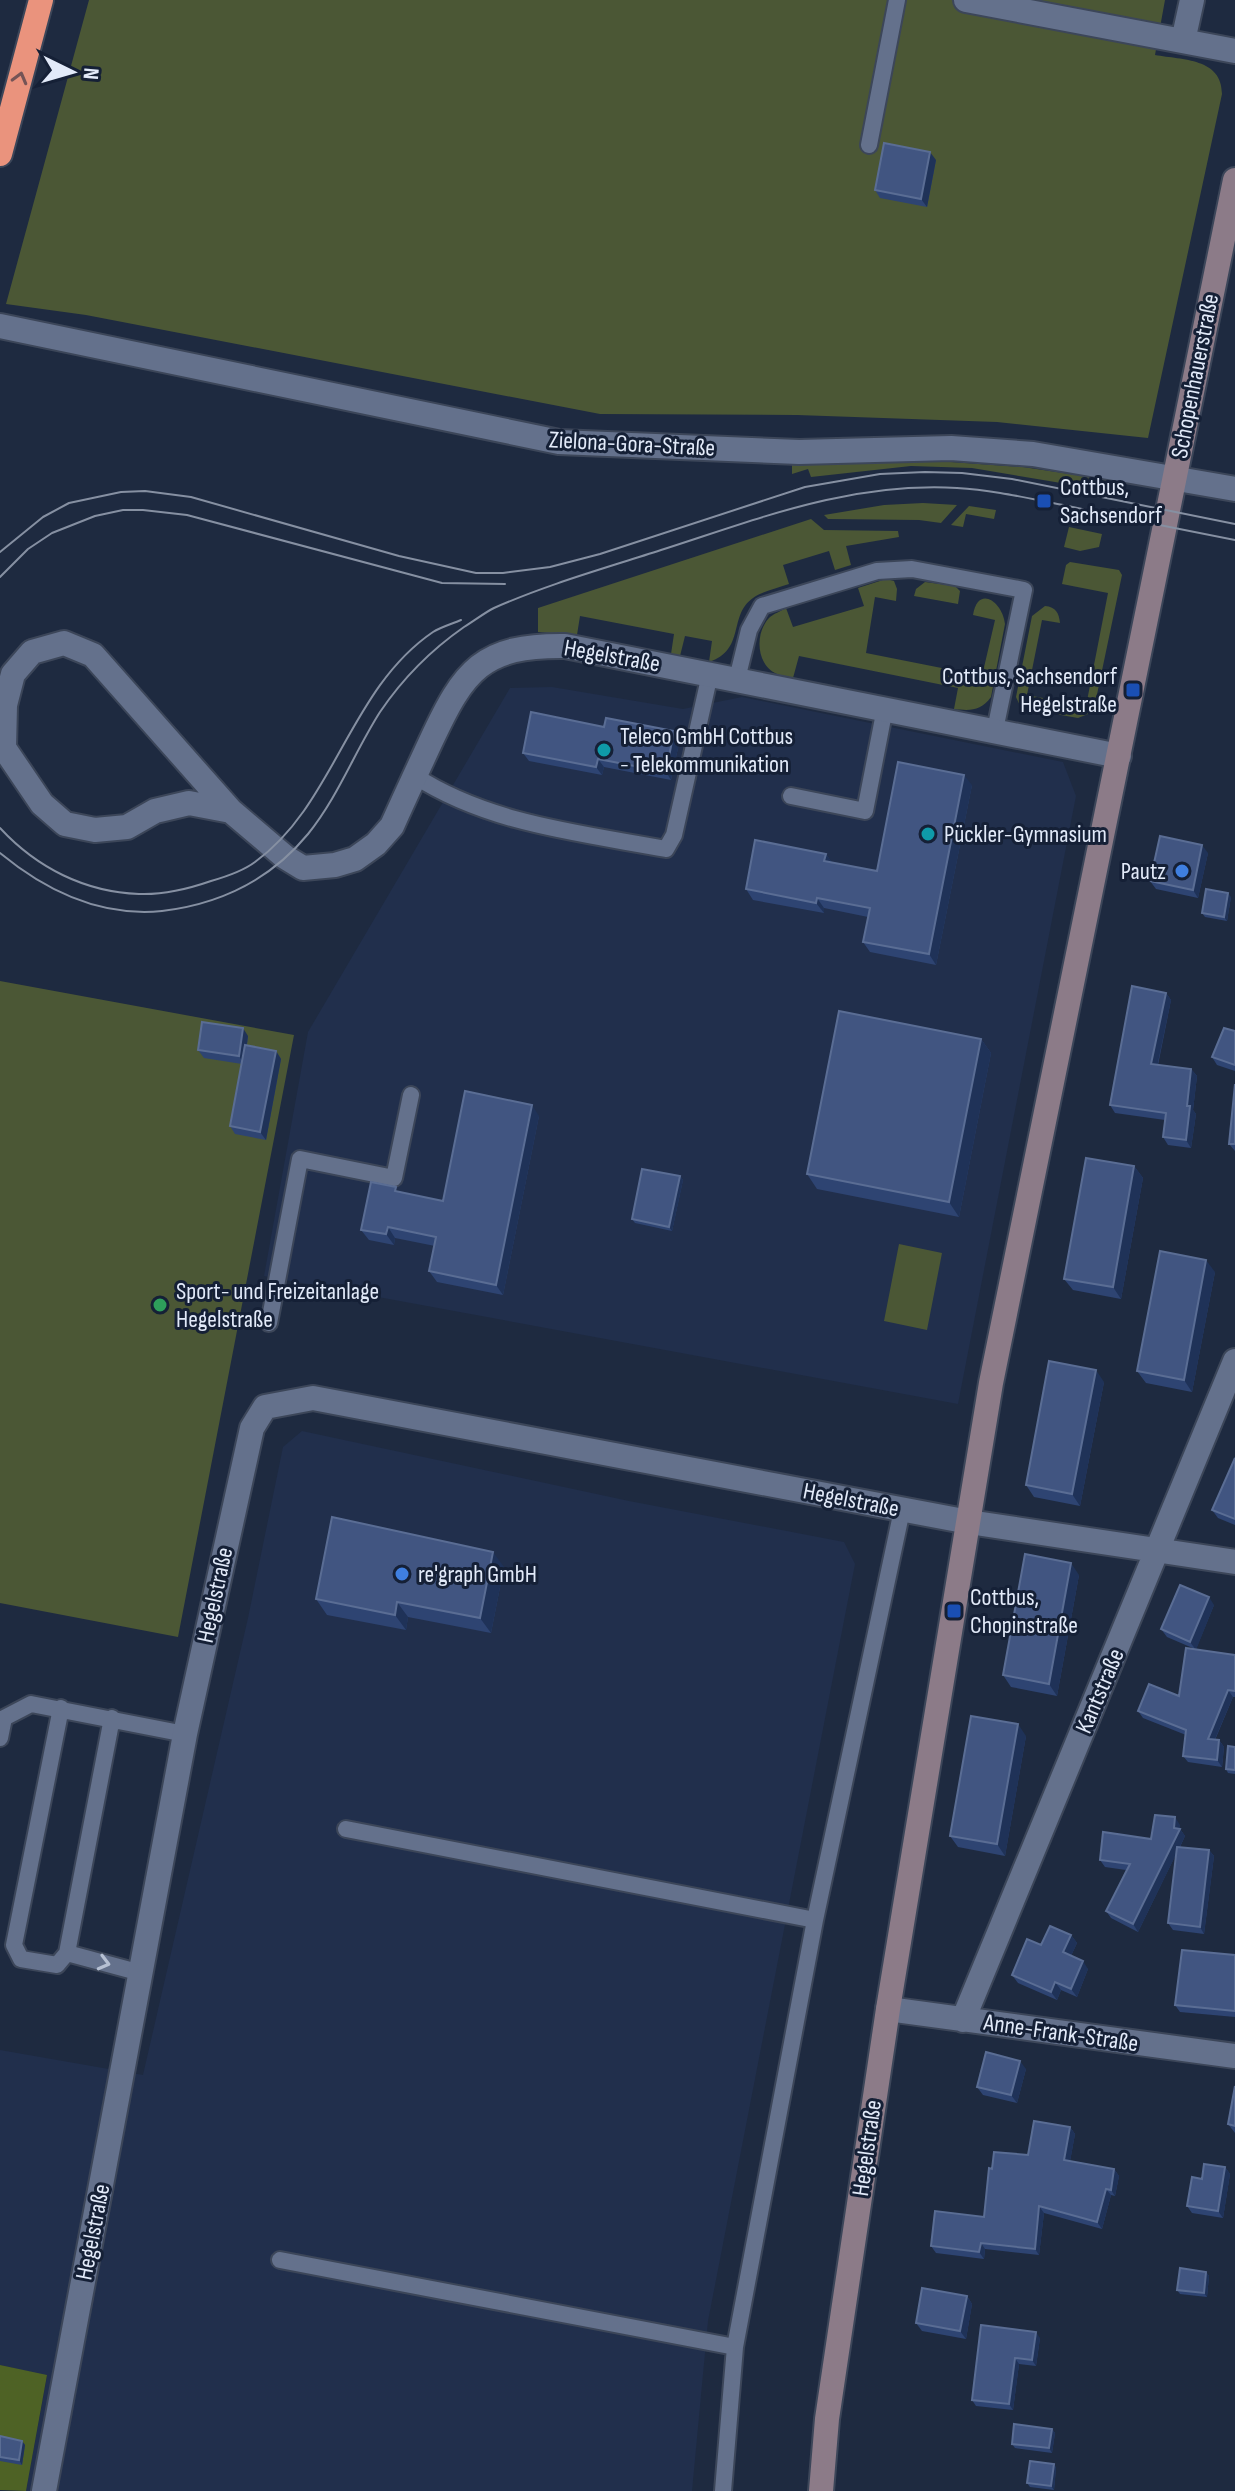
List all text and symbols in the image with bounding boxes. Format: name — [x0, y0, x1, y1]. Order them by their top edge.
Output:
north arrow — [32, 32, 112, 112]
text: N — [76, 67, 104, 81]
one-way arrow — [11, 72, 27, 86]
street label: Schopenhauerstraße — [1165, 291, 1225, 461]
street label: Zielona-Gora-Straße — [548, 425, 716, 463]
place label: Cottbus, Sachsendorf — [1060, 473, 1163, 530]
marker: Cottbus, Sachsendorf — [1035, 492, 1053, 510]
street label: Hegelstraße — [562, 633, 662, 679]
place label: Cottbus, Sachsendorf Hegelstraße — [942, 662, 1118, 719]
marker: Cottbus, Sachsendorf Hegelstraße — [1124, 681, 1142, 699]
place label: Teleco GmbH Cottbus - Telekommunikation — [620, 722, 793, 779]
marker: Teleco GmbH Cottbus - Telekommunikation — [595, 741, 613, 759]
place label: Pückler-Gymnasium — [944, 820, 1107, 849]
marker: Pückler-Gymnasium — [919, 825, 937, 843]
place label: Pautz — [1121, 857, 1166, 886]
marker: Pautz — [1173, 862, 1191, 880]
place label: Sport- und Freizeitanlage Hegelstraße — [176, 1277, 379, 1334]
marker: Sport- und Freizeitanlage Hegelstraße — [151, 1296, 169, 1314]
street label: Hegelstraße — [801, 1477, 901, 1523]
street label: Hegelstraße — [191, 1545, 239, 1645]
place label: re'graph GmbH — [418, 1560, 537, 1589]
marker: re'graph GmbH — [393, 1565, 411, 1583]
place label: Cottbus, Chopinstraße — [970, 1583, 1078, 1640]
marker: Cottbus, Chopinstraße — [945, 1602, 963, 1620]
street label: Kantstraße — [1069, 1644, 1131, 1738]
one-way arrow — [97, 1954, 111, 1971]
street label: Anne-Frank-Straße — [981, 2008, 1140, 2058]
street label: Hegelstraße — [846, 2098, 888, 2198]
street label: Hegelstraße — [70, 2182, 116, 2282]

